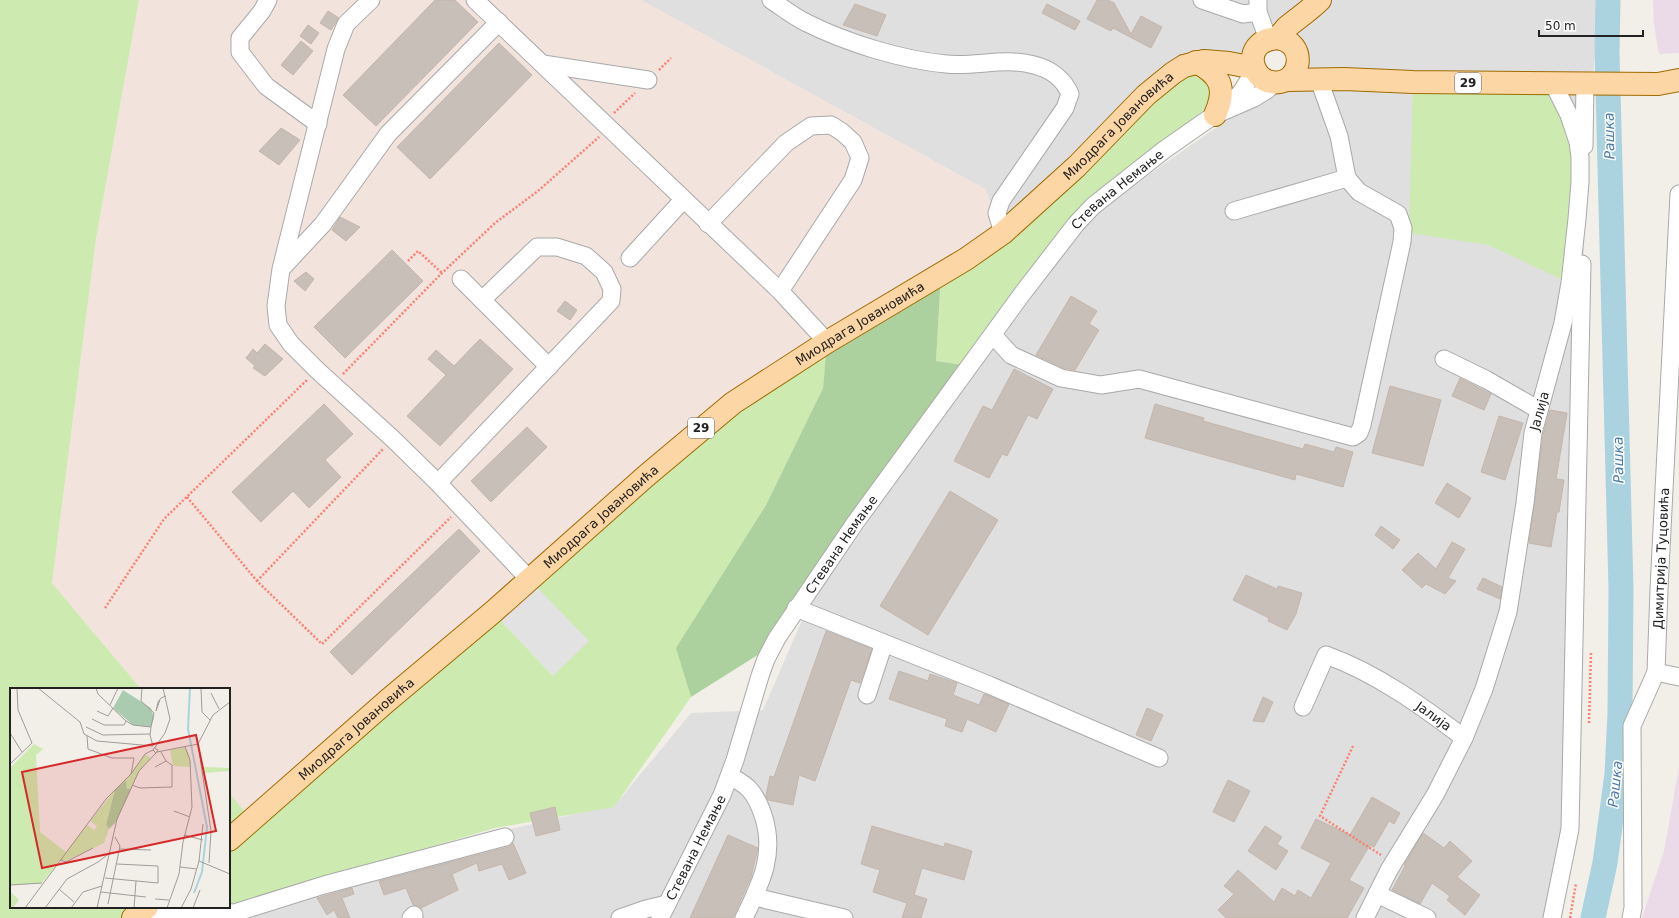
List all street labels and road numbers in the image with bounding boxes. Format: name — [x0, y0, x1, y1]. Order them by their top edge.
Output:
street label: Миодрага Јовановића — [1060, 68, 1176, 182]
road number: 29 — [1455, 73, 1481, 93]
street label: Стевана Немање — [1068, 146, 1166, 232]
street label: Миодрага Јовановића — [792, 278, 927, 368]
street label: Јалија — [1526, 389, 1552, 433]
road number: 29 — [688, 418, 714, 438]
street label: Миодрага Јовановића — [540, 462, 661, 571]
street label: Димитрија Туцовића — [1650, 487, 1672, 630]
street label: Стевана Немање — [802, 492, 880, 596]
street label: Миодрага Јовановића — [295, 674, 417, 783]
street label: Јалија — [1412, 697, 1455, 734]
street label: Стевана Немање — [663, 792, 728, 903]

